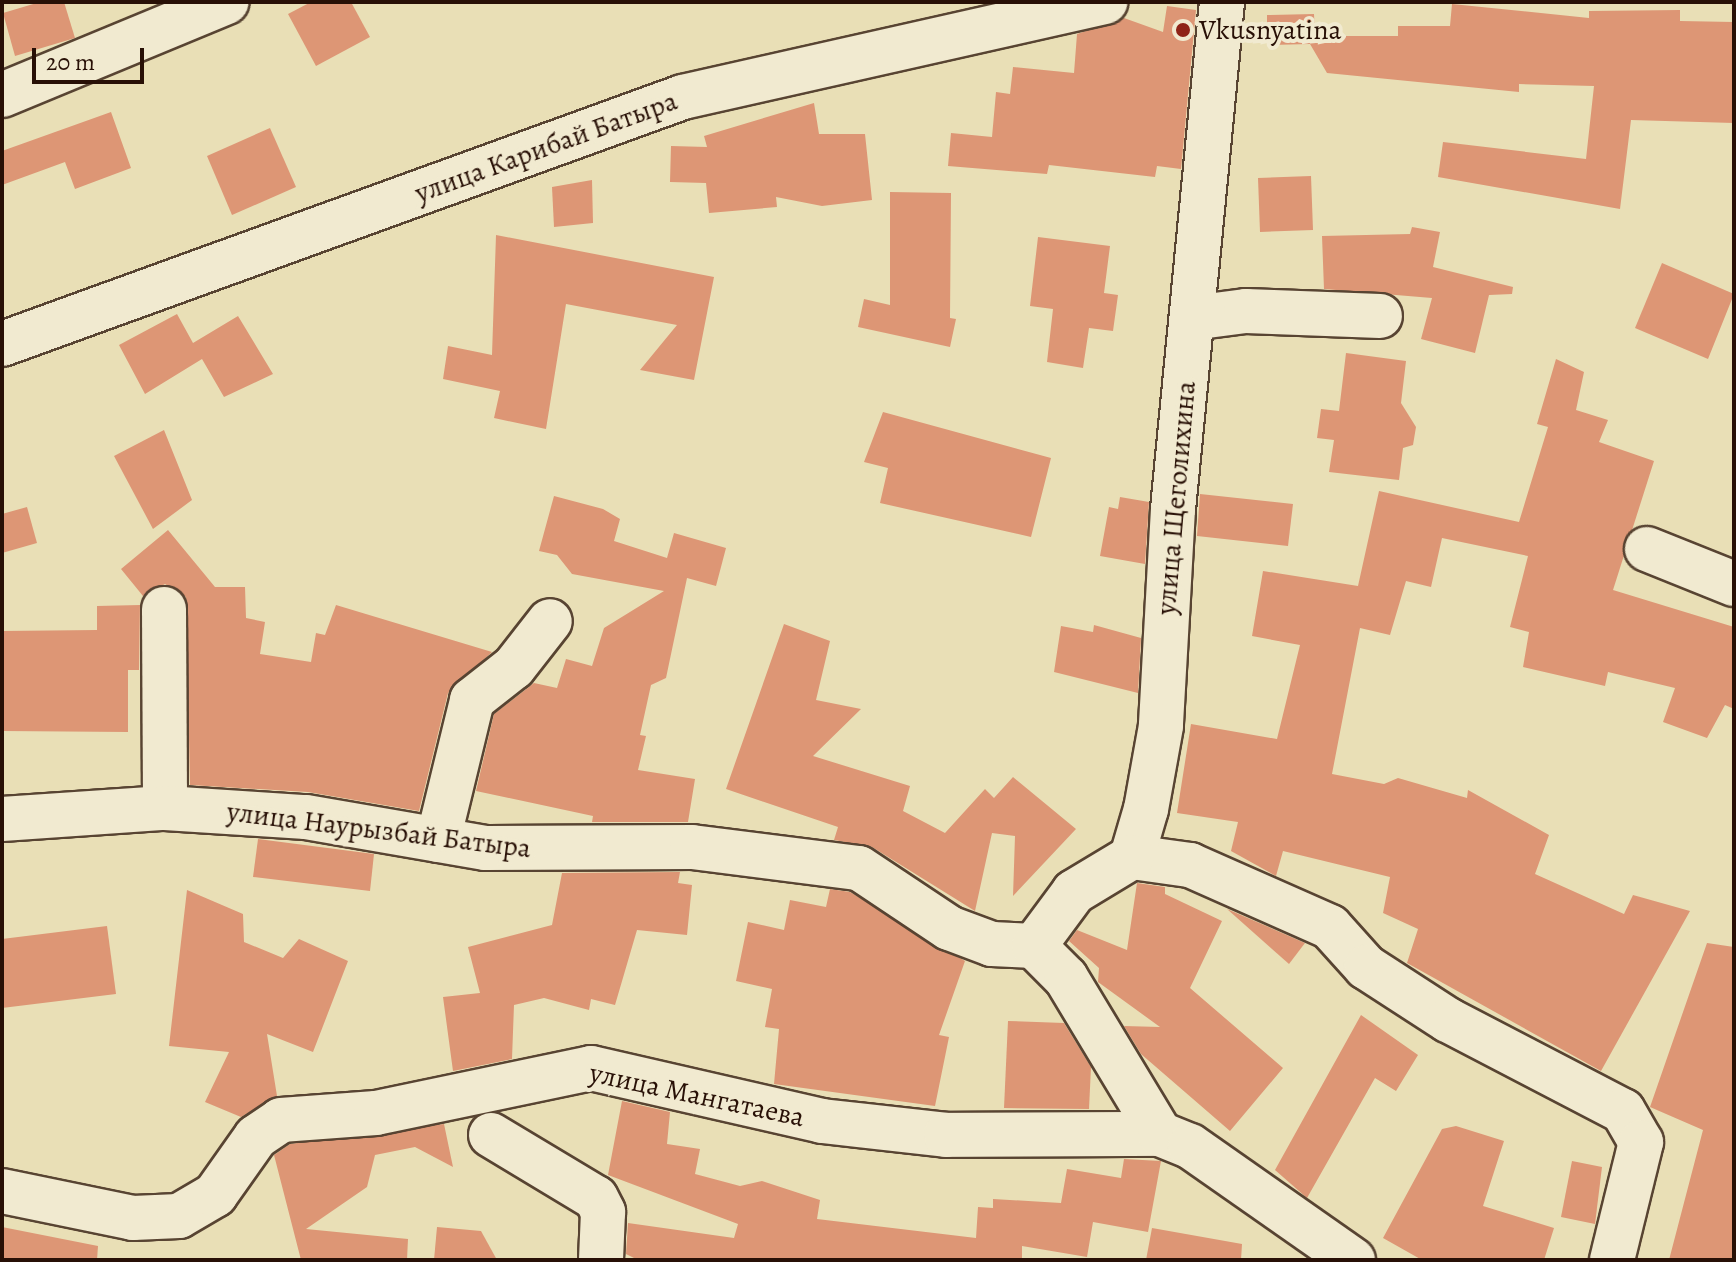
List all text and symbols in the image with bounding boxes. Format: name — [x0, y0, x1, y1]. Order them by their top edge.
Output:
place label: Vkusnyatina — [1199, 13, 1342, 47]
marker: Vkusnyatina — [1174, 21, 1192, 39]
scale bar — [36, 32, 148, 82]
text: 20 m — [46, 46, 95, 78]
street label: улица Карибай Батыра — [410, 84, 682, 210]
street label: улица Щеголихина — [1149, 380, 1203, 616]
street label: улица Наурызбай Батыра — [225, 795, 533, 865]
street label: улица Мангатаева — [587, 1056, 807, 1134]

